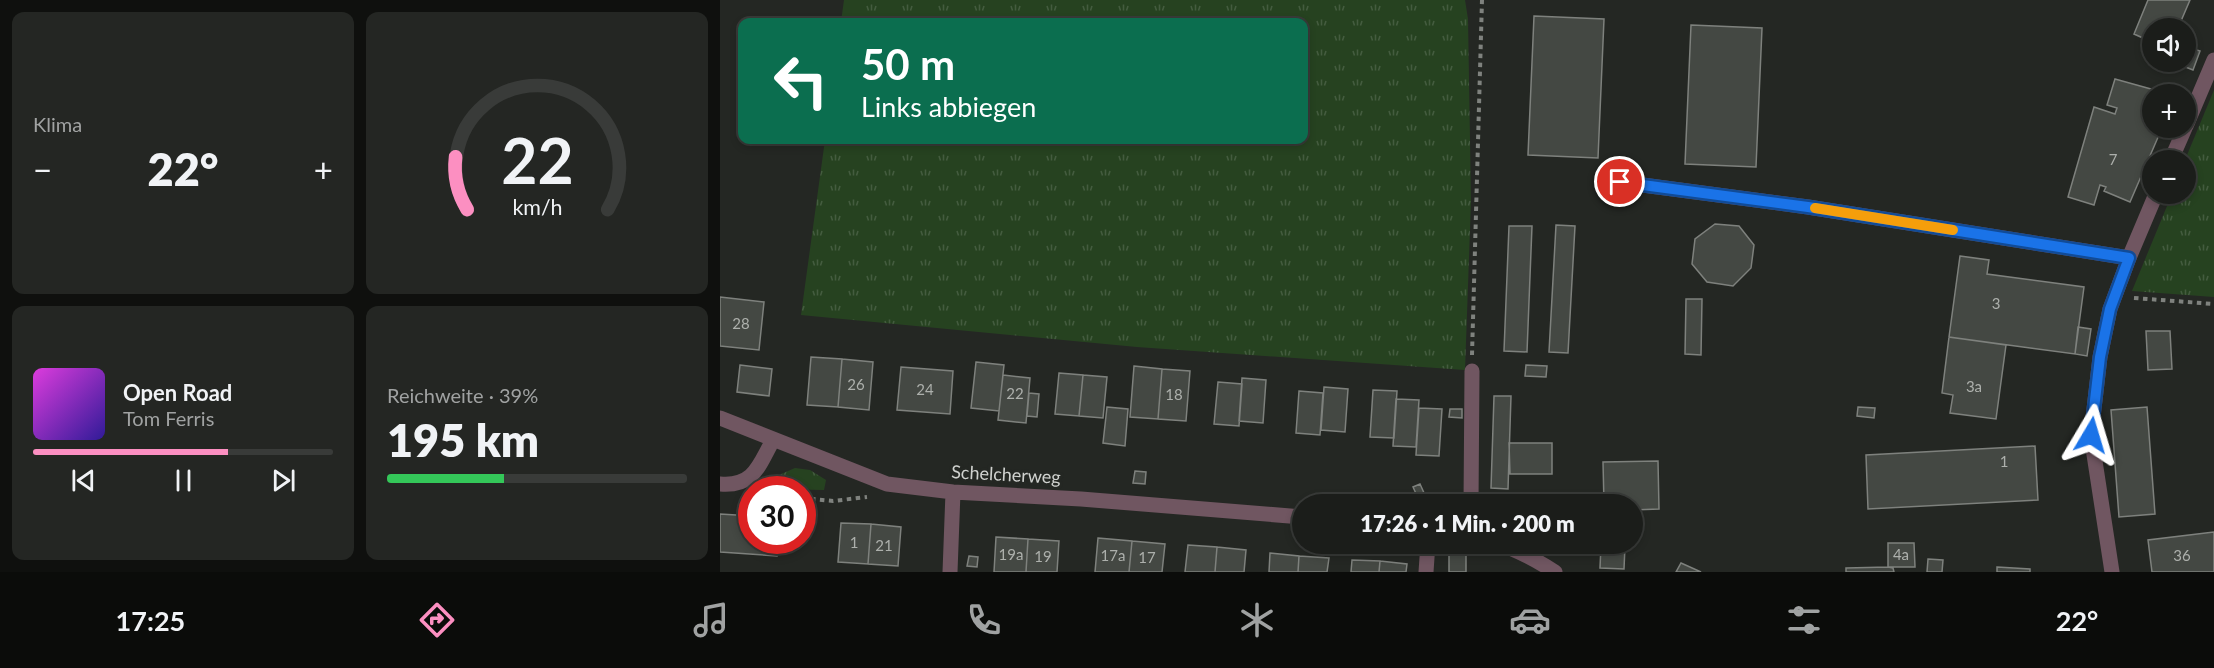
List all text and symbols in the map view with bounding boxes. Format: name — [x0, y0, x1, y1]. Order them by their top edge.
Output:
map controls — [2142, 18, 2196, 204]
button: sound — [2142, 18, 2196, 72]
text: 50 m — [861, 39, 955, 89]
icon: left — [762, 42, 840, 120]
button: + — [2142, 84, 2196, 138]
text: Links abbiegen — [861, 90, 1036, 123]
text: Klima — [33, 112, 82, 136]
text: 22 — [501, 122, 573, 197]
text: 22° — [148, 142, 218, 196]
text: − — [33, 149, 52, 189]
text: + — [314, 149, 333, 189]
house number: 7 — [2109, 150, 2118, 168]
button: − — [2142, 150, 2196, 204]
pin — [1594, 156, 1645, 207]
icon: arrive — [1603, 165, 1636, 198]
text: km/h — [512, 194, 562, 220]
house number: 3 — [1992, 294, 2000, 312]
house number: 28 — [732, 314, 750, 332]
house number: 26 — [847, 375, 865, 393]
house number: 3a — [1966, 377, 1982, 395]
text: Open Road — [123, 379, 232, 406]
house number: 24 — [916, 380, 934, 398]
text: Reichweite · 39% — [387, 383, 538, 407]
house number: 22 — [1006, 384, 1024, 402]
house number: 18 — [1165, 385, 1183, 403]
position arrow — [2059, 403, 2123, 467]
text: Tom Ferris — [123, 406, 214, 430]
text: 195 km — [387, 413, 539, 467]
house number: 1 — [2000, 452, 2008, 470]
street label: Schelcherweg — [951, 460, 1061, 488]
icon: previous — [67, 464, 100, 497]
icon: pause — [167, 464, 200, 497]
icon: next — [267, 464, 300, 497]
speed limit sign: 30 — [738, 476, 816, 554]
text: 17:26 · 1 Min. · 200 m — [1360, 510, 1575, 537]
house number: 1 — [850, 533, 858, 551]
house number: 21 — [875, 536, 893, 554]
house number: 19a — [999, 545, 1023, 563]
house number: 4a — [1893, 545, 1909, 563]
house number: 17a — [1101, 546, 1125, 564]
house number: 36 — [2173, 546, 2191, 564]
house number: 19 — [1034, 547, 1052, 565]
house number: 17 — [1138, 548, 1156, 566]
icon: directions — [416, 599, 458, 641]
icon: music — [690, 599, 732, 641]
icon: phone — [963, 599, 1005, 641]
icon: climate — [1236, 599, 1278, 641]
icon: car — [1509, 599, 1551, 641]
icon: filters — [1783, 599, 1825, 641]
text: 17:25 — [116, 604, 185, 637]
text: 22° — [2056, 604, 2098, 637]

